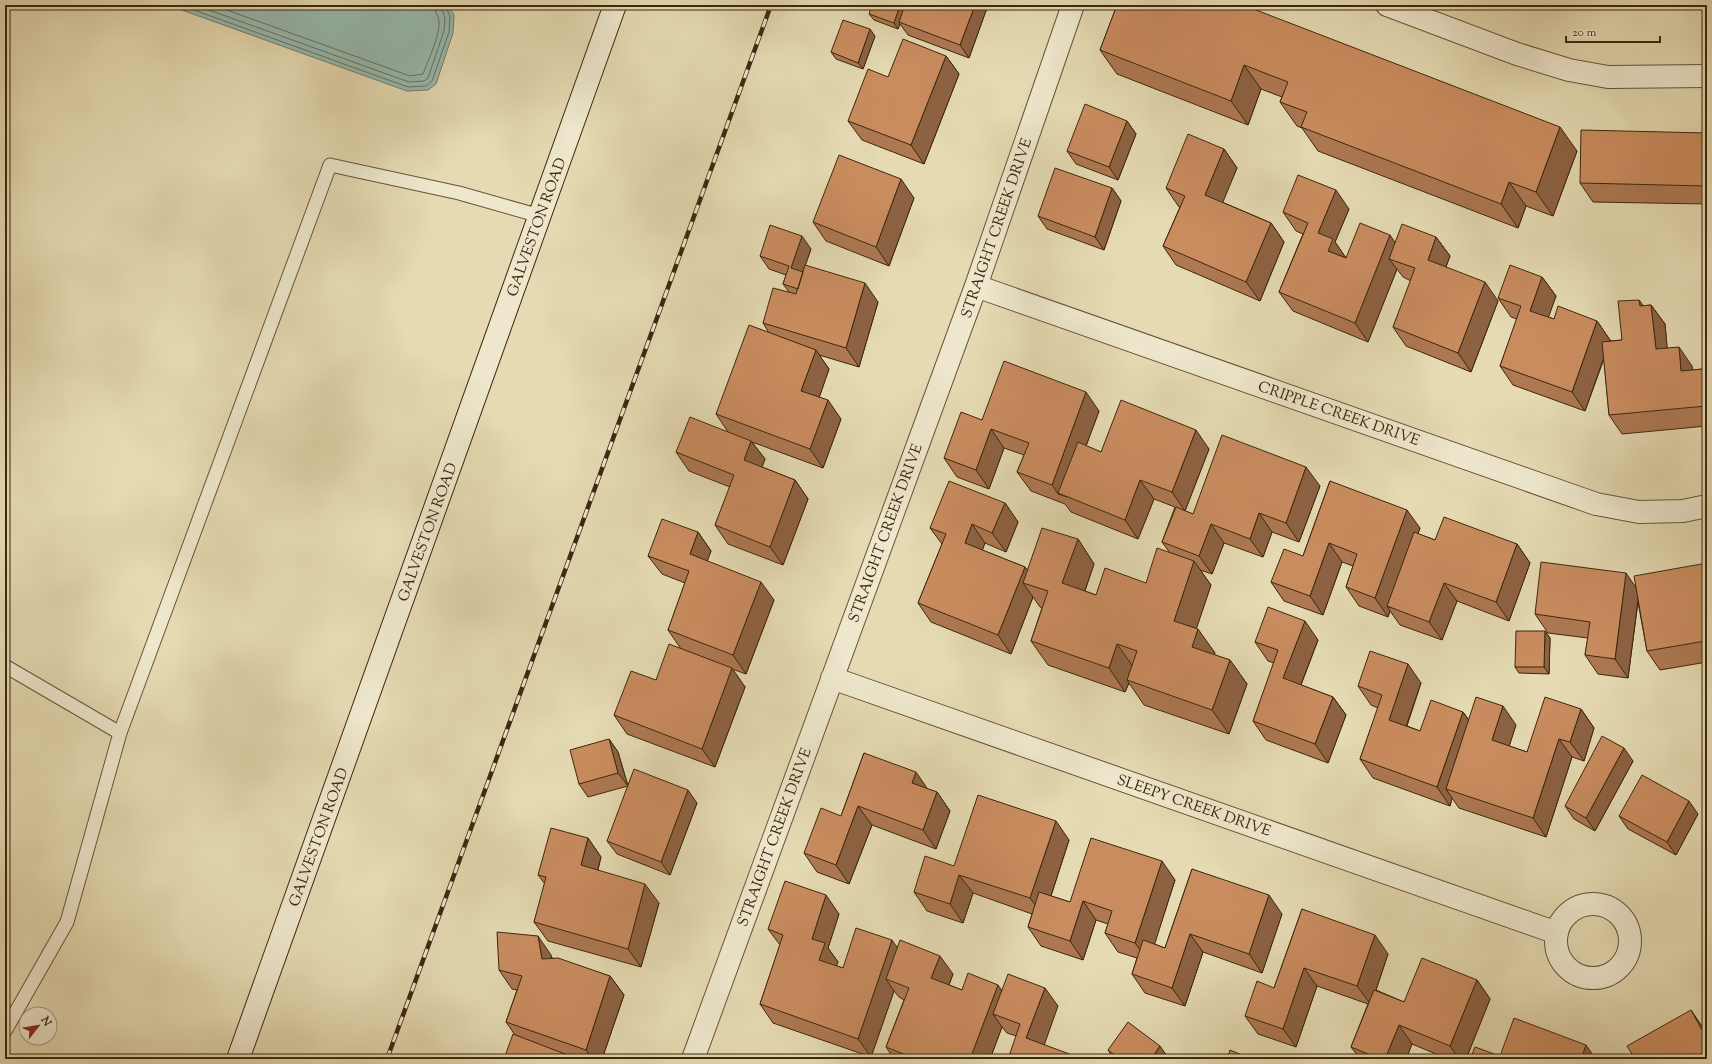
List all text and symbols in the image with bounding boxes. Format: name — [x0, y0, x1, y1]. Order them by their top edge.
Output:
scale bar — [1566, 18, 1660, 44]
text: 20 m — [1572, 24, 1597, 42]
street label: STRAIGHT CREEK DRIVE — [957, 136, 1038, 321]
street label: GALVESTON ROAD — [502, 155, 572, 300]
street label: CRIPPLE CREEK DRIVE — [1255, 377, 1422, 452]
street label: STRAIGHT CREEK DRIVE — [844, 441, 929, 626]
street label: GALVESTON ROAD — [393, 460, 463, 605]
street label: STRAIGHT CREEK DRIVE — [733, 745, 818, 930]
street label: GALVESTON ROAD — [284, 765, 354, 910]
street label: SLEEPY CREEK DRIVE — [1114, 770, 1273, 843]
north arrow — [18, 1006, 58, 1046]
text: N — [36, 1013, 55, 1029]

